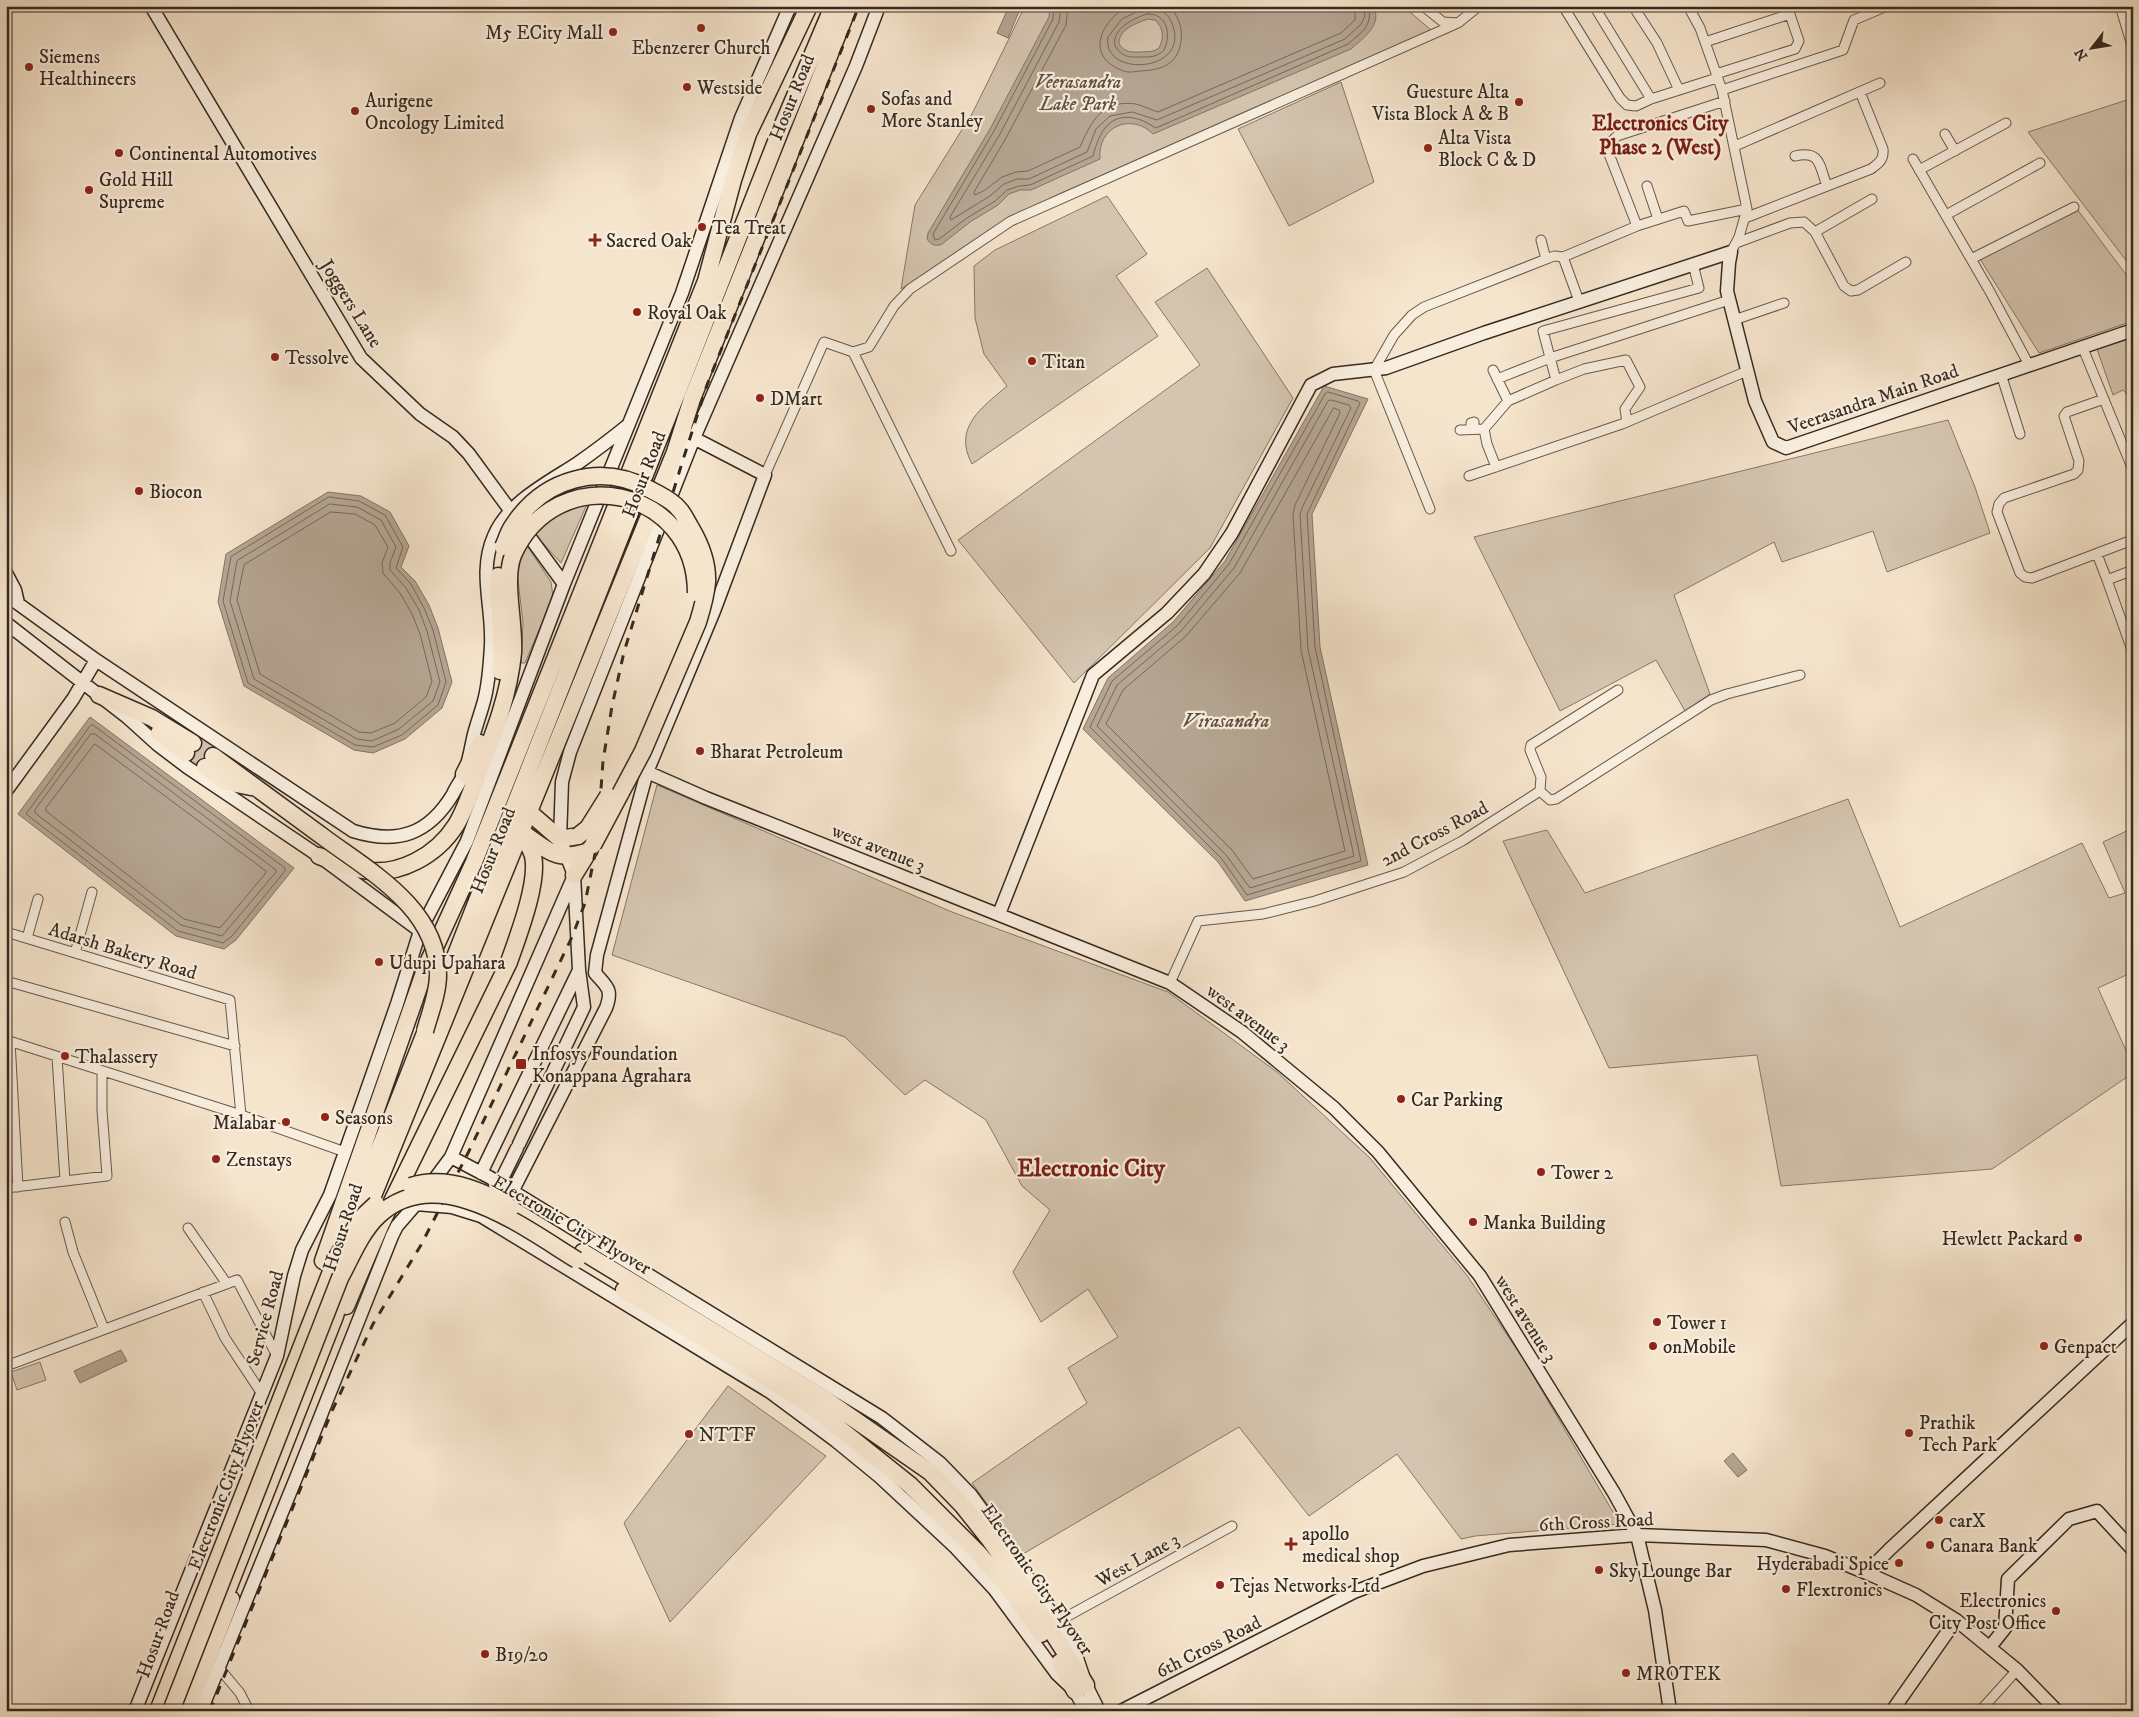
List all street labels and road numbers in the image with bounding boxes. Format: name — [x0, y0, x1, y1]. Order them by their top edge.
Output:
street label: Hosur Road — [765, 51, 820, 144]
street label: Joggers Lane — [313, 254, 387, 352]
street label: Veerasandra Main Road — [1784, 359, 1962, 440]
street label: Hosur Road — [617, 428, 672, 521]
street label: 2nd Cross Road — [1377, 796, 1493, 872]
street label: Hosur Road — [466, 804, 521, 897]
street label: west avenue 3 — [827, 819, 929, 878]
street label: Adarsh Bakery Road — [46, 918, 200, 985]
street label: west avenue 3 — [1201, 979, 1294, 1057]
street label: Electronic City Flyover — [488, 1170, 655, 1280]
street label: Hosur Road — [318, 1180, 369, 1274]
street label: Service Road — [242, 1268, 289, 1369]
street label: west avenue 3 — [1489, 1270, 1562, 1367]
street label: Electronic City Flyover — [183, 1398, 269, 1574]
street label: Electronic City Flyover — [976, 1500, 1098, 1660]
street label: 6th Cross Road — [1538, 1508, 1655, 1537]
street label: West Lane 3 — [1091, 1528, 1183, 1593]
street label: Hosur Road — [132, 1587, 185, 1681]
street label: 6th Cross Road — [1152, 1611, 1266, 1684]

